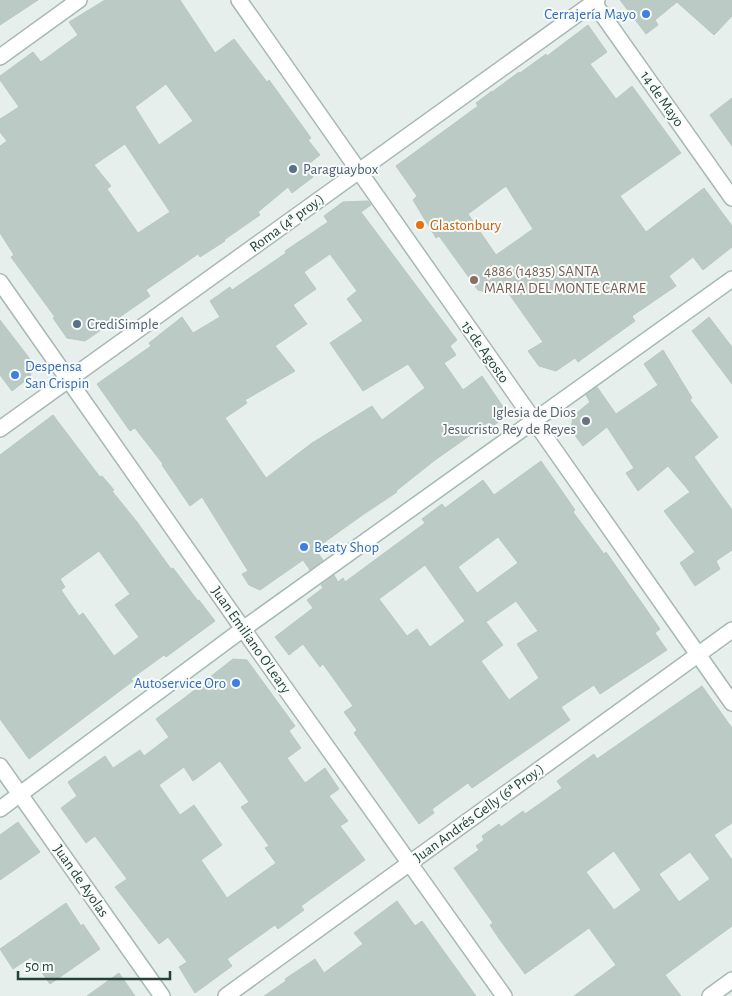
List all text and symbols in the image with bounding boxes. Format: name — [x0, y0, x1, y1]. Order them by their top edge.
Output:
place label: Cerrajería Mayo — [544, 7, 636, 22]
marker: Cerrajería Mayo — [640, 8, 652, 20]
street label: 14 de Mayo — [638, 68, 686, 130]
place label: Paraguaybox — [303, 162, 379, 177]
marker: Paraguaybox — [287, 163, 299, 175]
street label: Roma (4ª proy.) — [247, 191, 327, 255]
place label: Glastonbury — [430, 218, 502, 233]
marker: Glastonbury — [414, 219, 426, 231]
place label: 4886 (14835) SANTA MARIA DEL MONTE CARME — [484, 264, 646, 296]
marker: 4886 (14835) SANTA MARIA DEL MONTE CARME — [468, 274, 480, 286]
place label: CrediSimple — [87, 317, 159, 332]
marker: CrediSimple — [71, 318, 83, 330]
street label: 15 de Agosto — [458, 318, 512, 386]
place label: Despensa San Crispin — [25, 359, 89, 391]
marker: Despensa San Crispin — [9, 369, 21, 381]
place label: Iglesia de Dios Jesucristo Rey de Reyes — [443, 405, 576, 437]
marker: Iglesia de Dios Jesucristo Rey de Reyes — [580, 415, 592, 427]
place label: Beaty Shop — [314, 540, 379, 555]
marker: Beaty Shop — [298, 541, 310, 553]
street label: Juan Emiliano O'Leary — [209, 584, 294, 697]
place label: Autoservice Oro — [134, 676, 226, 691]
marker: Autoservice Oro — [230, 677, 242, 689]
street label: Juan Andrés Gelly (6ª Proy.) — [411, 761, 547, 865]
street label: Juan de Ayolas — [51, 842, 111, 920]
scale bar — [18, 948, 170, 980]
text: 50 m — [25, 959, 54, 974]

